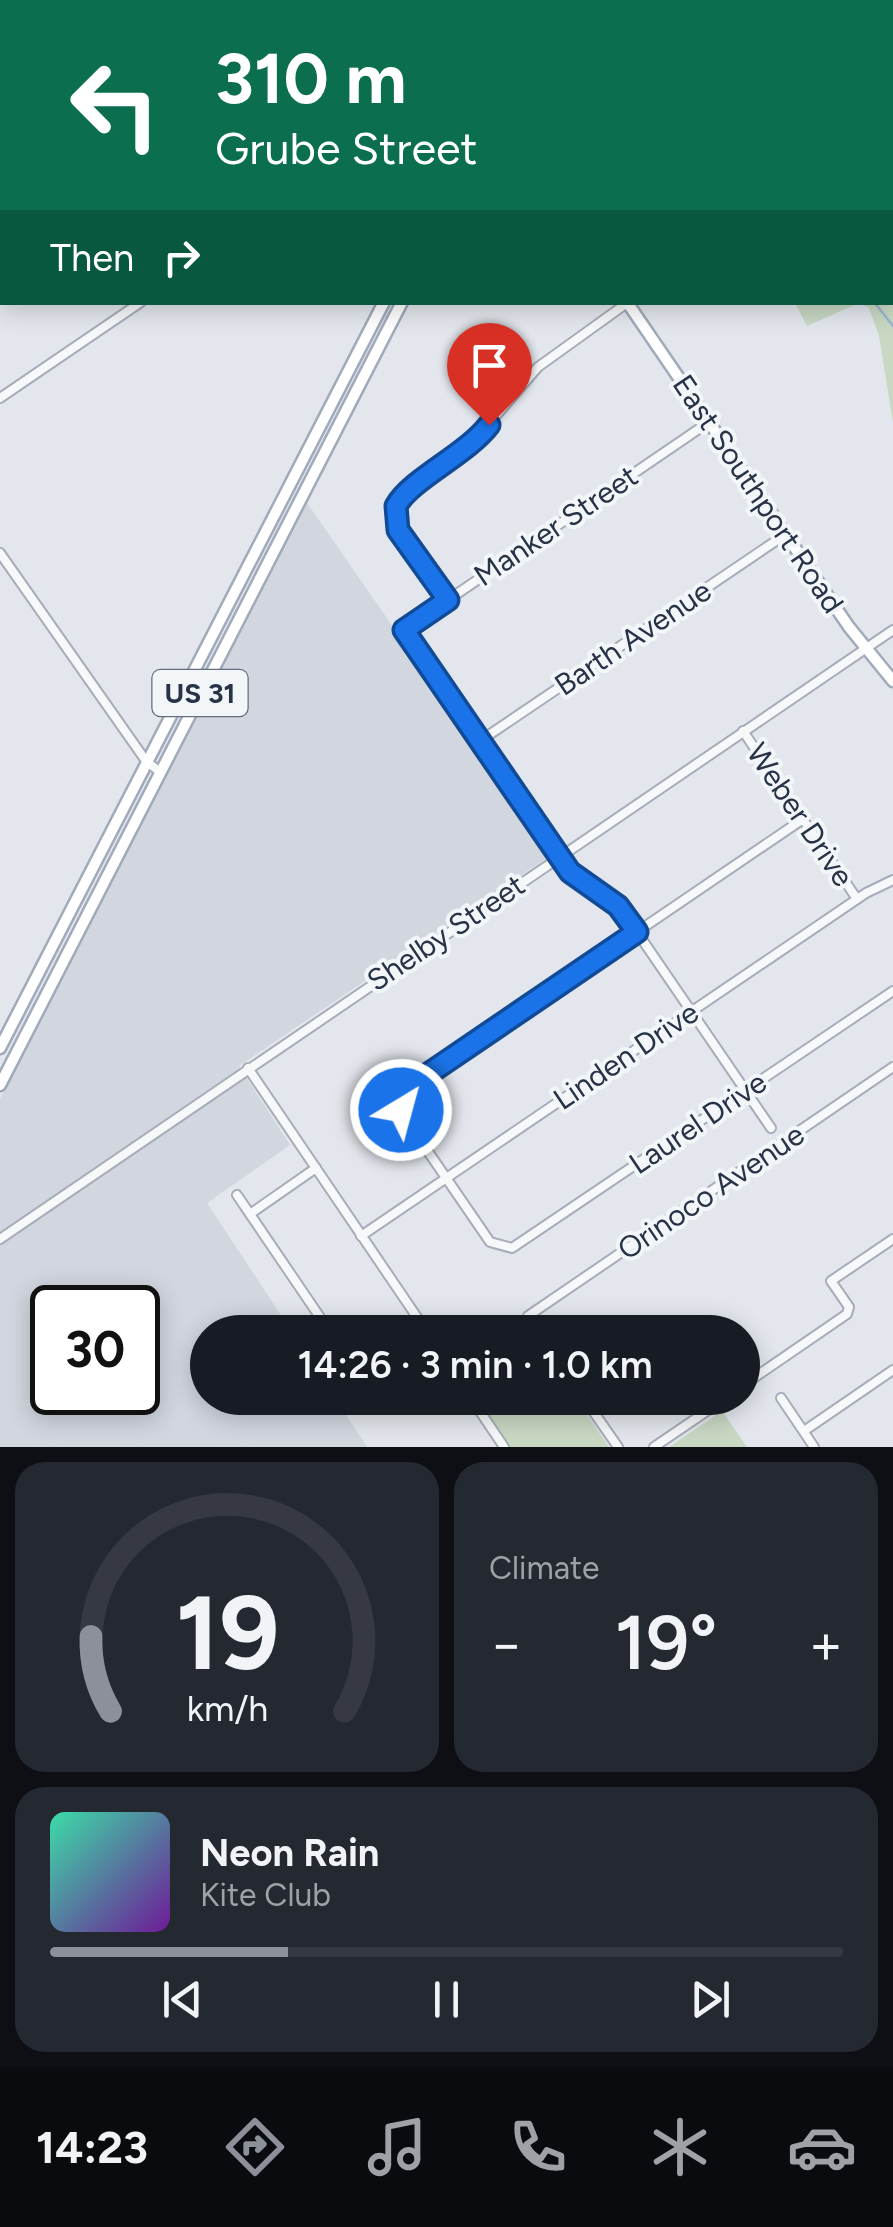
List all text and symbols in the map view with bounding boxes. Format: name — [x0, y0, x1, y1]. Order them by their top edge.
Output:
text: 310 m — [215, 36, 407, 121]
icon: left — [50, 40, 180, 170]
text: Grube Street — [215, 121, 478, 175]
icon: right — [154, 230, 209, 285]
text: Then — [50, 235, 134, 281]
pin — [447, 323, 532, 426]
icon: arrive — [462, 338, 517, 393]
street label: East Southport Road — [665, 368, 852, 620]
street label: Manker Street — [467, 457, 645, 594]
street label: Barth Avenue — [547, 572, 718, 703]
road number: US 31 — [152, 670, 248, 716]
street label: Weber Drive — [739, 736, 862, 893]
street label: Shelby Street — [360, 866, 532, 999]
street label: Linden Drive — [546, 994, 705, 1118]
position arrow — [349, 1058, 453, 1162]
street label: Laurel Drive — [622, 1063, 773, 1182]
street label: Orinoco Avenue — [610, 1116, 811, 1268]
speed limit sign: 30 — [30, 1285, 160, 1415]
text: 14:26 · 3 min · 1.0 km — [298, 1342, 653, 1388]
text: Climate — [489, 1549, 600, 1587]
text: 19 — [175, 1570, 279, 1695]
text: 19° — [615, 1598, 717, 1688]
text: − — [489, 1611, 523, 1677]
text: + — [809, 1611, 843, 1677]
text: km/h — [186, 1687, 268, 1730]
text: Neon Rain — [200, 1830, 379, 1876]
text: Kite Club — [200, 1876, 331, 1914]
icon: previous — [155, 1972, 210, 2027]
icon: pause — [419, 1972, 474, 2027]
icon: next — [683, 1972, 738, 2027]
icon: directions — [220, 2112, 290, 2182]
icon: music — [362, 2112, 432, 2182]
icon: phone — [503, 2112, 573, 2182]
icon: climate — [645, 2112, 715, 2182]
icon: car — [787, 2112, 857, 2182]
text: 14:23 — [36, 2120, 148, 2174]

